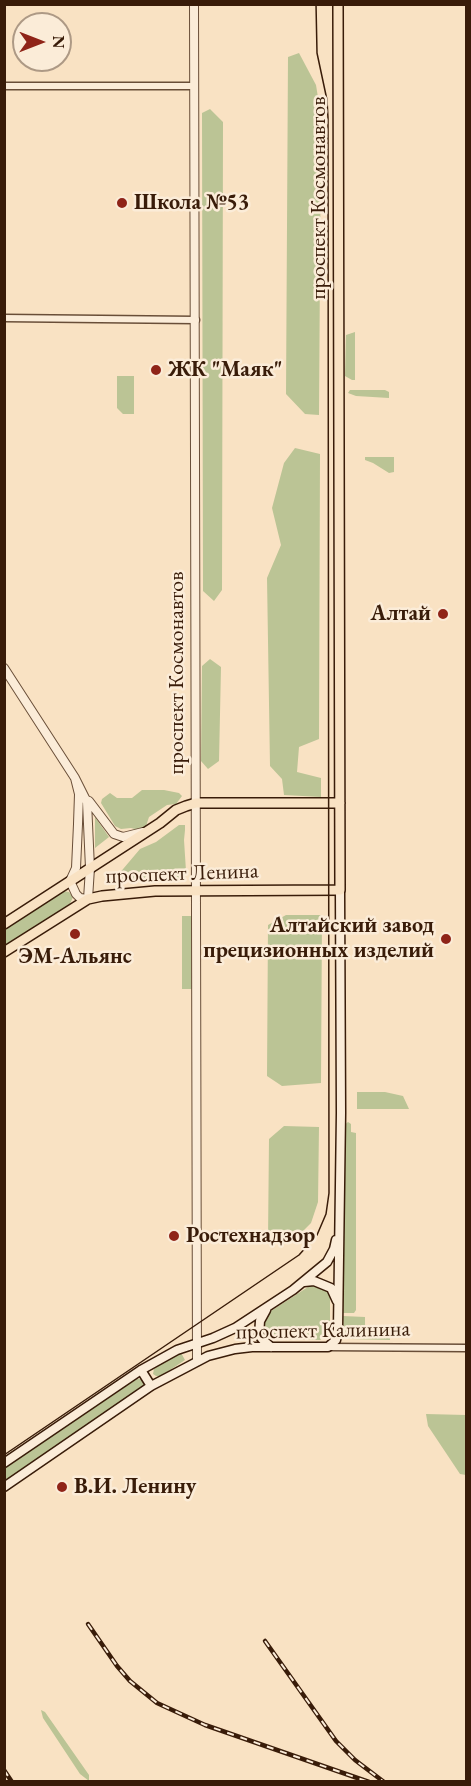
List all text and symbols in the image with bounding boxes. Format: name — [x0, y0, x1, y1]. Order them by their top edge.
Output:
north arrow — [12, 12, 72, 72]
text: N — [48, 36, 69, 48]
street label: проспект Космонавтов — [306, 97, 332, 299]
place label: Школа №53 — [134, 190, 249, 216]
marker: Школа №53 — [115, 196, 129, 210]
place label: ЖК "Маяк" — [168, 357, 282, 383]
marker: ЖК "Маяк" — [149, 363, 163, 377]
street label: проспект Космонавтов — [164, 572, 190, 774]
place label: Алтай — [371, 601, 431, 627]
marker: Алтай — [436, 607, 450, 621]
street label: проспект Ленина — [105, 858, 259, 890]
place label: Алтайский завод прецизионных изделий — [203, 913, 434, 964]
marker: ЭМ-Альянс — [68, 927, 82, 941]
marker: Алтайский завод прецизионных изделий — [439, 932, 453, 946]
place label: ЭМ-Альянс — [18, 944, 132, 970]
place label: Ростехнадзор — [186, 1223, 315, 1249]
marker: Ростехнадзор — [167, 1229, 181, 1243]
street label: проспект Калинина — [236, 1316, 410, 1346]
place label: В.И. Ленину — [74, 1474, 196, 1500]
marker: В.И. Ленину — [55, 1480, 69, 1494]

